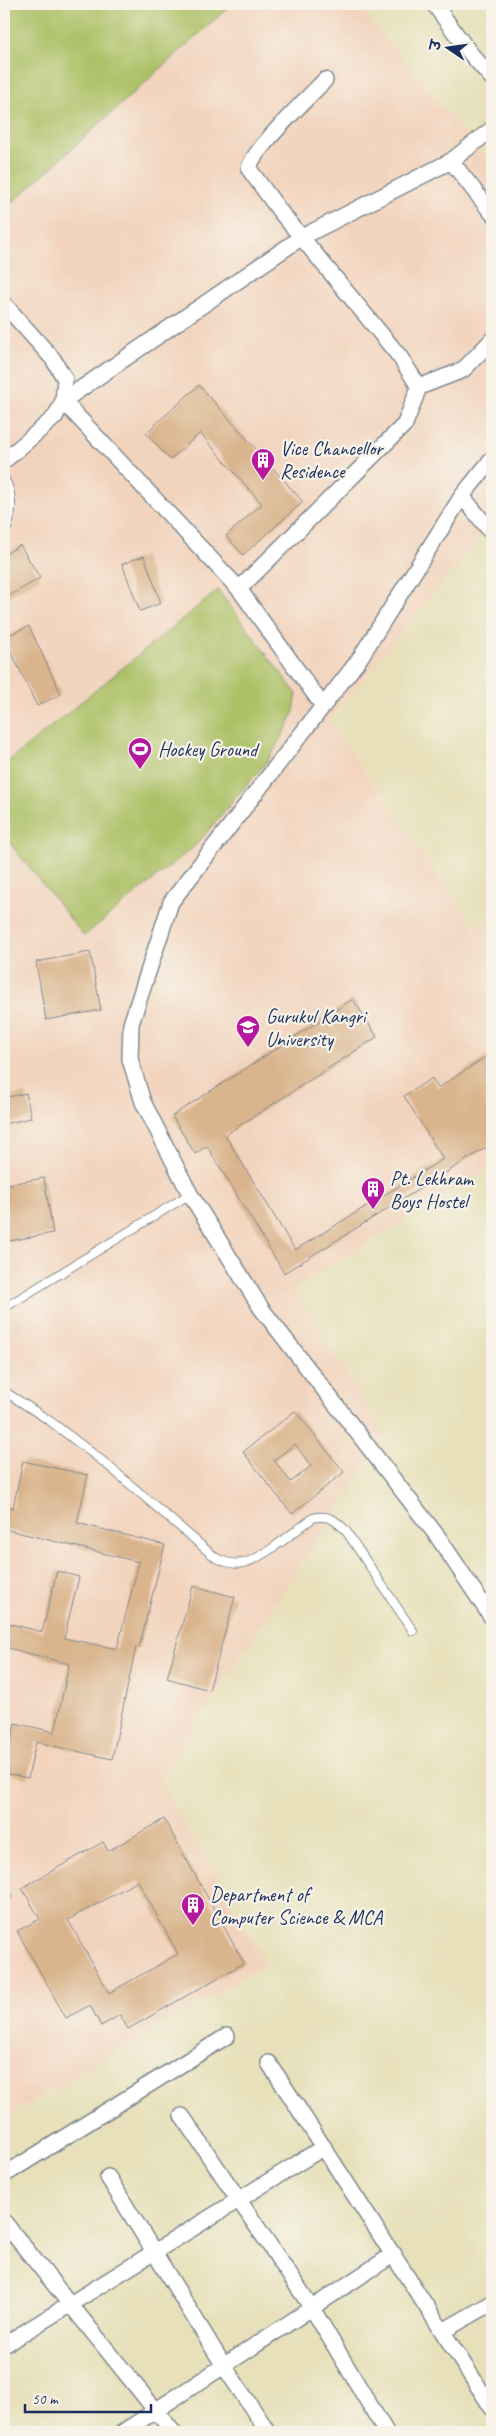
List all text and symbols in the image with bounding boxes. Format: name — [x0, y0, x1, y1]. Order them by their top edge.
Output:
north arrow — [424, 22, 474, 72]
text: उ — [426, 37, 446, 54]
place label: Vice Chancellor Residence — [280, 436, 384, 484]
building icon: Vice Chancellor Residence — [250, 447, 276, 481]
sports icon: Hockey Ground — [127, 736, 153, 770]
place label: Hockey Ground — [158, 737, 260, 762]
place label: Gurukul Kangri University — [266, 1004, 368, 1052]
school or university icon: Gurukul Kangri University — [235, 1014, 261, 1048]
place label: Pt. Lekhram Boys Hostel — [390, 1166, 475, 1214]
building icon: Pt. Lekhram Boys Hostel — [360, 1176, 386, 1210]
place label: Department of Computer Science & MCA — [210, 1882, 383, 1930]
building icon: Department of Computer Science & MCA — [180, 1892, 206, 1926]
scale bar — [25, 2381, 151, 2413]
text: 50 m — [32, 2390, 59, 2409]

